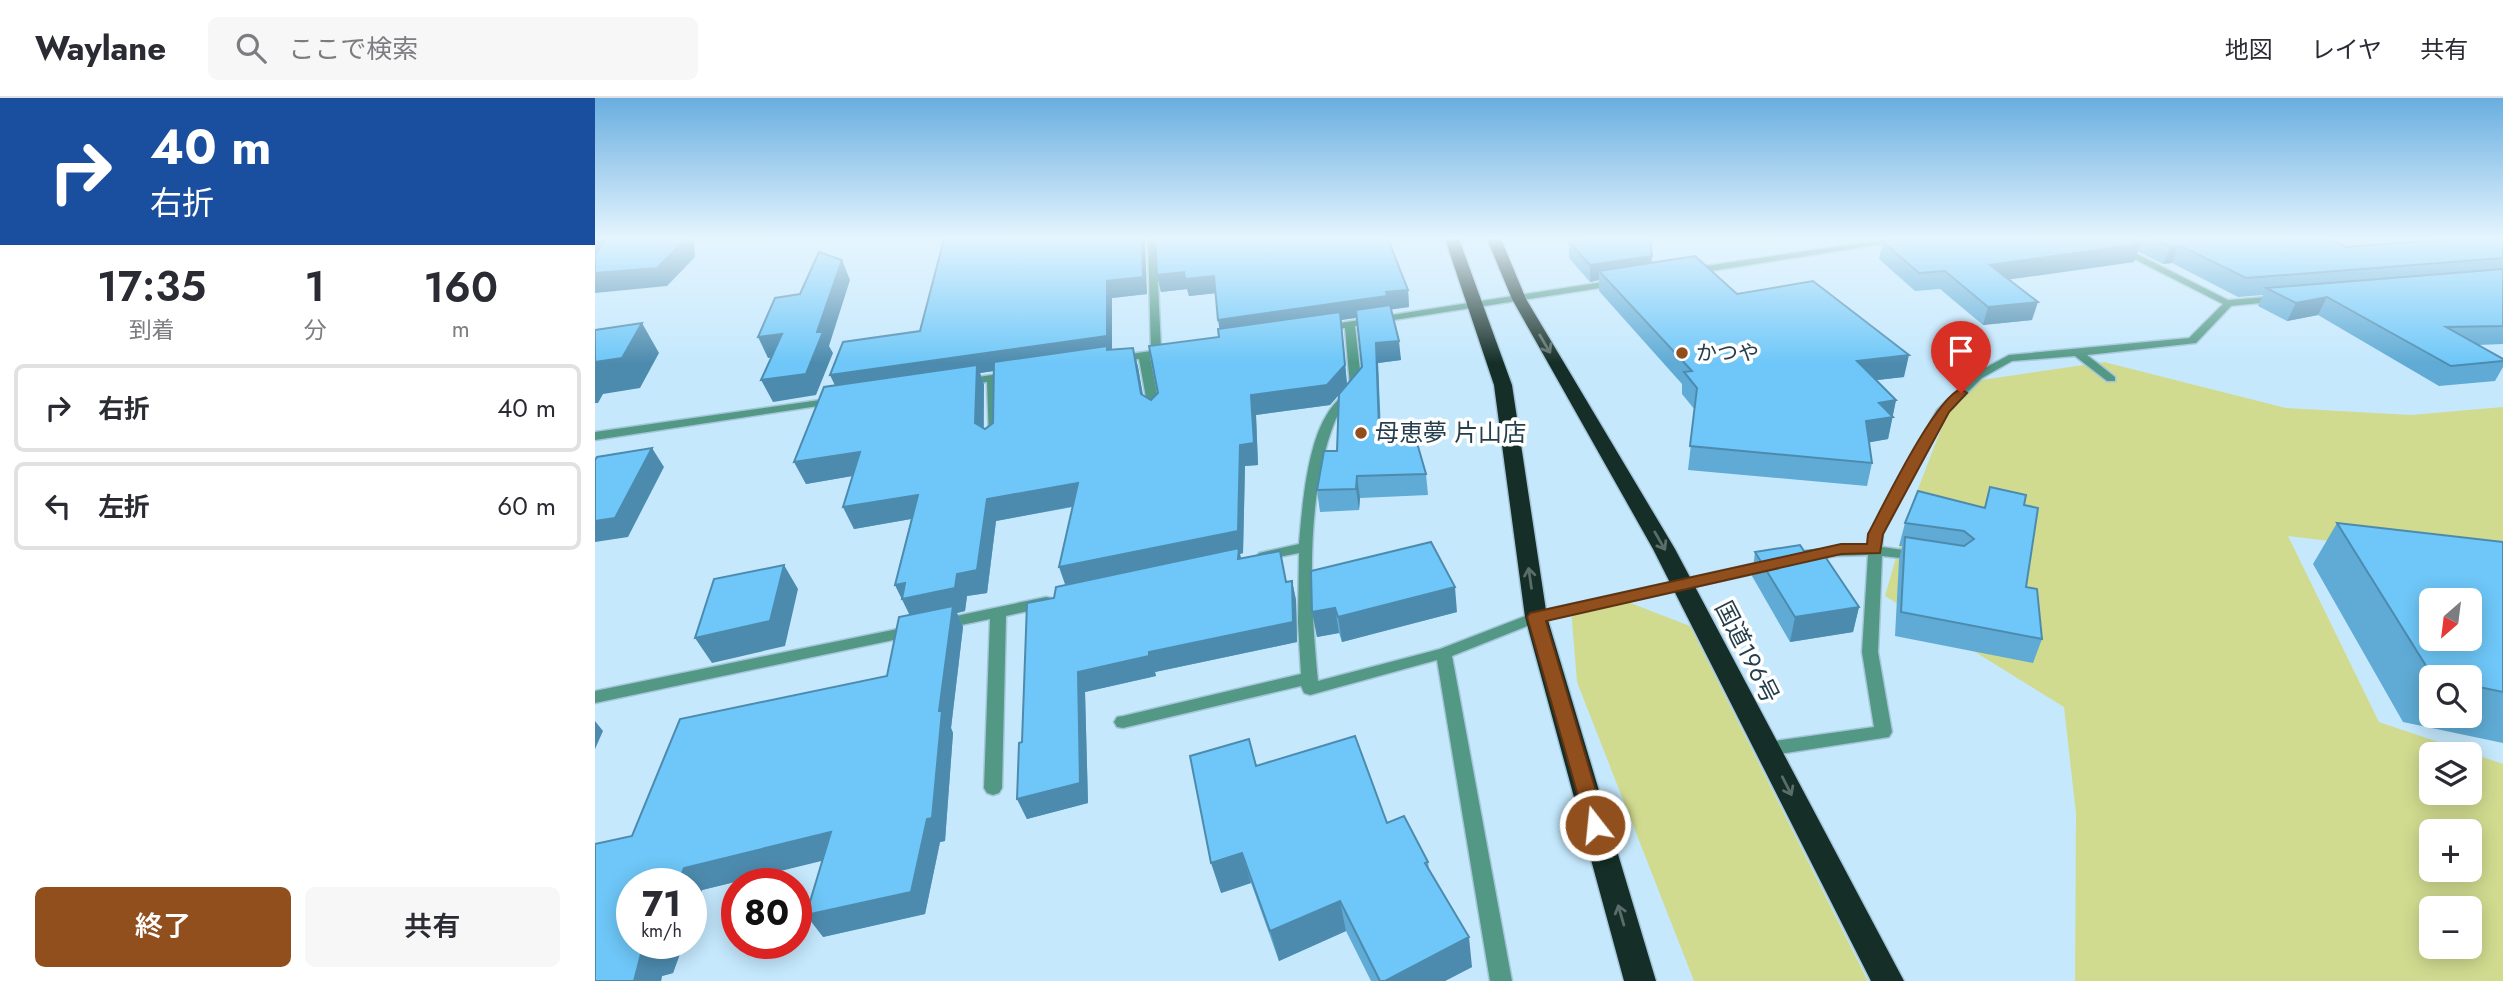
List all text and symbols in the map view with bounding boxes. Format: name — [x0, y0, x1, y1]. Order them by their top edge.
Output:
search box — [208, 17, 698, 80]
text: Waylane — [35, 25, 166, 72]
icon: search — [232, 29, 270, 67]
text: ここで検索 — [288, 30, 418, 68]
text: 地図 — [2225, 32, 2273, 67]
text: レイヤ — [2311, 32, 2382, 67]
text: 共有 — [2420, 32, 2468, 67]
text: 40 m — [150, 112, 272, 182]
icon: right — [35, 126, 126, 217]
text: 右折 — [150, 180, 214, 226]
text: 17:35 — [97, 256, 206, 317]
text: 1 — [305, 256, 325, 317]
text: 160 — [423, 257, 498, 318]
text: m — [452, 312, 470, 346]
text: 到着 — [129, 313, 175, 347]
text: 分 — [303, 313, 326, 347]
pin — [1931, 321, 1991, 393]
icon: arrive — [1942, 332, 1980, 370]
one-way arrow — [1538, 334, 1552, 354]
place label: かつや — [1696, 338, 1759, 368]
marker: かつや — [1674, 345, 1690, 361]
icon: right — [39, 389, 77, 427]
text: 40 m — [497, 389, 556, 427]
text: 右折 — [98, 390, 150, 428]
place label: 母恵夢 片山店 — [1375, 415, 1526, 450]
marker: 母恵夢 片山店 — [1353, 425, 1369, 441]
icon: left — [39, 487, 77, 525]
text: 60 m — [497, 487, 556, 525]
text: 左折 — [98, 488, 150, 526]
one-way arrow — [1653, 531, 1667, 551]
one-way arrow — [1524, 567, 1537, 590]
north arrow — [2419, 588, 2481, 651]
map controls — [2419, 588, 2482, 959]
street label: 国道196号 — [1707, 595, 1788, 709]
button: search — [2419, 665, 2482, 728]
button: layers — [2419, 742, 2482, 805]
one-way arrow — [1780, 776, 1794, 796]
position arrow — [1558, 788, 1632, 862]
button: + — [2419, 819, 2482, 882]
speed limit sign: 80 — [721, 868, 812, 959]
text: 71 — [642, 879, 681, 929]
button: 終了 — [35, 887, 291, 967]
button: 共有 — [305, 887, 560, 967]
button: − — [2419, 896, 2482, 959]
one-way arrow — [1614, 905, 1627, 927]
text: km/h — [641, 918, 682, 944]

